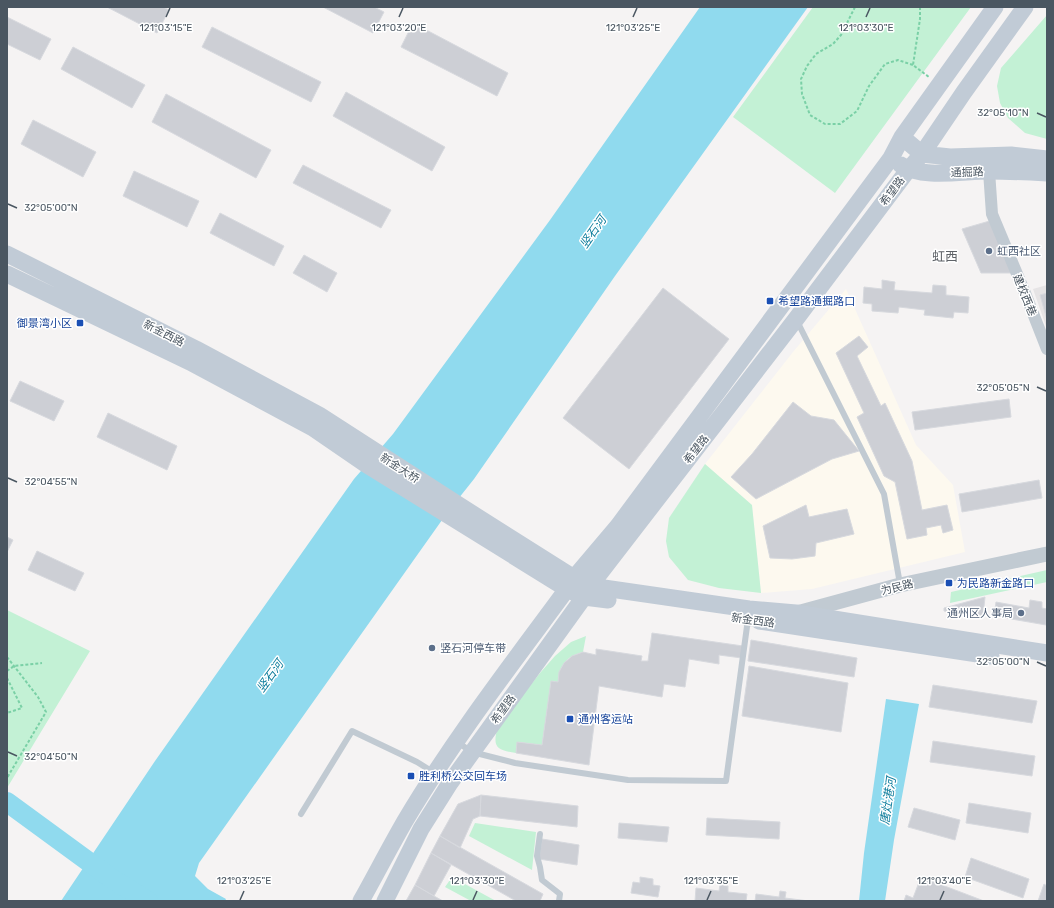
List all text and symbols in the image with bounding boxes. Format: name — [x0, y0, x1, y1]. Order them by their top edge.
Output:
text: 121°03'15"E — [140, 22, 192, 34]
text: 121°03'20"E — [372, 22, 426, 34]
text: 121°03'25"E — [606, 22, 660, 34]
text: 121°03'30"E — [838, 22, 894, 34]
text: 32°05'10"N — [977, 107, 1029, 119]
street label: 通掘路 — [950, 165, 984, 180]
street label: 希望路 — [877, 174, 908, 208]
text: 32°05'00"N — [24, 202, 78, 214]
water label: 竖石河 — [577, 212, 610, 251]
place label: 虹西社区 — [997, 245, 1041, 258]
marker: 虹西社区 — [984, 246, 994, 256]
district label: 虹西 — [932, 249, 958, 264]
street label: 建校西巷 — [1010, 272, 1039, 318]
place label: 希望路通掘路口 — [778, 295, 855, 308]
marker: 希望路通掘路口 — [765, 296, 775, 306]
place label: 御景湾小区 — [16, 317, 72, 330]
marker: 御景湾小区 — [75, 318, 85, 328]
street label: 新金西路 — [141, 318, 186, 349]
text: 32°05'05"N — [976, 382, 1030, 394]
street label: 希望路 — [681, 432, 712, 466]
street label: 新金大桥 — [378, 451, 422, 486]
text: 32°04'55"N — [25, 476, 77, 488]
street label: 为民路 — [880, 577, 915, 598]
place label: 为民路新金路口 — [957, 577, 1034, 590]
marker: 为民路新金路口 — [944, 578, 954, 588]
place label: 通州区人事局 — [947, 607, 1013, 620]
marker: 通州区人事局 — [1016, 608, 1026, 618]
street label: 新金西路 — [730, 611, 776, 630]
place label: 竖石河停车带 — [440, 642, 506, 655]
marker: 竖石河停车带 — [427, 643, 437, 653]
water label: 竖石河 — [254, 656, 287, 695]
text: 32°05'00"N — [976, 656, 1030, 668]
street label: 希望路 — [488, 692, 518, 726]
place label: 通州客运站 — [578, 713, 633, 726]
marker: 通州客运站 — [565, 714, 575, 724]
text: 32°04'50"N — [24, 751, 78, 763]
place label: 胜利桥公交回车场 — [419, 770, 507, 783]
marker: 胜利桥公交回车场 — [406, 771, 416, 781]
water label: 唐灶港河 — [878, 774, 899, 826]
text: 121°03'25"E — [217, 875, 271, 887]
text: 121°03'30"E — [449, 875, 505, 887]
text: 121°03'35"E — [684, 875, 738, 887]
text: 121°03'40"E — [917, 875, 971, 887]

